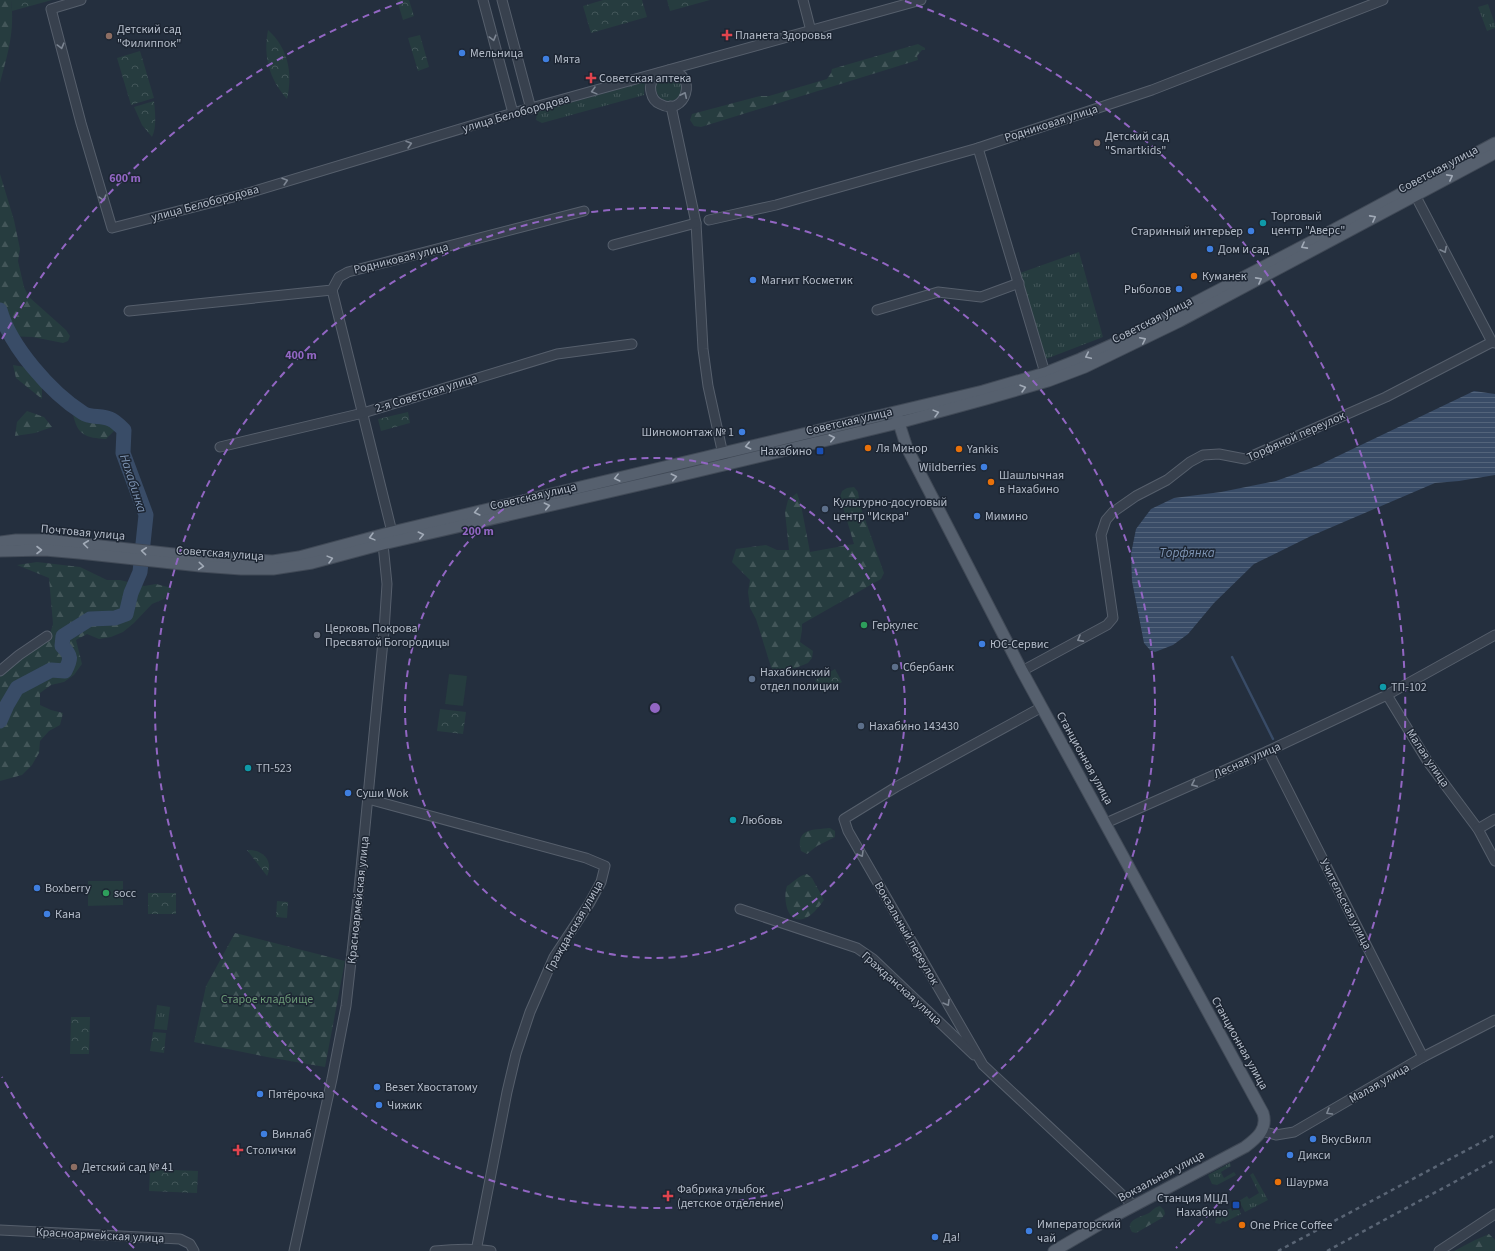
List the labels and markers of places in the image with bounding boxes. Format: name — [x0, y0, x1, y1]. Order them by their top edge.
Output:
place label: Детский сад "Филиппок" — [117, 21, 182, 52]
place label: Планета Здоровья — [735, 27, 832, 44]
marker: Планета Здоровья — [722, 30, 732, 40]
marker: Детский сад "Филиппок" — [104, 31, 114, 41]
place label: Мельница — [470, 45, 523, 62]
marker: Мельница — [457, 48, 467, 58]
place label: Мята — [554, 51, 580, 68]
marker: Мята — [541, 54, 551, 64]
place label: Советская аптека — [599, 70, 691, 87]
marker: Советская аптека — [586, 73, 596, 83]
place label: Детский сад "Smartkids" — [1105, 128, 1170, 159]
marker: Детский сад "Smartkids" — [1092, 138, 1102, 148]
place label: Торговый центр "Аверс" — [1271, 208, 1345, 239]
marker: Торговый центр "Аверс" — [1258, 218, 1268, 228]
place label: Старинный интерьер — [1131, 223, 1243, 240]
marker: Старинный интерьер — [1246, 226, 1256, 236]
place label: Дом и сад — [1218, 241, 1270, 258]
marker: Дом и сад — [1205, 244, 1215, 254]
place label: Куманек — [1202, 268, 1247, 285]
marker: Куманек — [1189, 271, 1199, 281]
place label: Магнит Косметик — [761, 272, 853, 289]
marker: Магнит Косметик — [748, 275, 758, 285]
place label: Рыболов — [1124, 281, 1171, 298]
marker: Рыболов — [1174, 284, 1184, 294]
place label: Шиномонтаж № 1 — [642, 424, 734, 441]
marker: Шиномонтаж № 1 — [737, 427, 747, 437]
place label: Ля Минор — [876, 440, 928, 457]
place label: Yankis — [966, 441, 998, 458]
place label: Нахабино — [760, 443, 812, 460]
marker: Ля Минор — [863, 443, 873, 453]
marker: Yankis — [954, 444, 964, 454]
marker: Нахабино — [815, 446, 825, 456]
place label: Wildberries — [919, 459, 976, 476]
marker: Wildberries — [979, 462, 989, 472]
place label: Шашлычная в Нахабино — [999, 467, 1064, 498]
marker: Шашлычная в Нахабино — [986, 477, 996, 487]
place label: Культурно-досуговый центр "Искра" — [833, 494, 947, 525]
marker: Культурно-досуговый центр "Искра" — [820, 504, 830, 514]
place label: Мимино — [985, 508, 1028, 525]
marker: Мимино — [972, 511, 982, 521]
place label: Геркулес — [872, 617, 919, 634]
place label: Церковь Покрова Пресвятой Богородицы — [325, 620, 450, 651]
marker: Геркулес — [859, 620, 869, 630]
marker: Церковь Покрова Пресвятой Богородицы — [312, 630, 322, 640]
place label: ЮС-Сервис — [990, 636, 1050, 653]
marker: ЮС-Сервис — [977, 639, 987, 649]
place label: Сбербанк — [903, 659, 954, 676]
marker: Сбербанк — [890, 662, 900, 672]
place label: Нахабинский отдел полиции — [760, 664, 839, 695]
marker: Нахабинский отдел полиции — [747, 674, 757, 684]
place label: ТП-102 — [1391, 679, 1427, 696]
marker: ТП-102 — [1378, 682, 1388, 692]
centre of rings — [648, 701, 662, 715]
place label: Нахабино 143430 — [869, 718, 959, 735]
marker: Нахабино 143430 — [856, 721, 866, 731]
place label: ТП-523 — [256, 760, 292, 777]
marker: ТП-523 — [243, 763, 253, 773]
place label: Суши Wok — [356, 785, 408, 802]
marker: Суши Wok — [343, 788, 353, 798]
place label: Любовь — [741, 812, 783, 829]
marker: Любовь — [728, 815, 738, 825]
place label: Boxberry — [45, 880, 91, 897]
marker: Boxberry — [32, 883, 42, 893]
place label: socc — [114, 885, 137, 902]
marker: socc — [101, 888, 111, 898]
place label: Кана — [55, 906, 81, 923]
marker: Кана — [42, 909, 52, 919]
place label: Везет Хвостатому — [385, 1079, 478, 1096]
marker: Везет Хвостатому — [372, 1082, 382, 1092]
place label: Пятёрочка — [268, 1086, 324, 1103]
marker: Пятёрочка — [255, 1089, 265, 1099]
place label: Чижик — [387, 1097, 422, 1114]
marker: Чижик — [374, 1100, 384, 1110]
place label: Винлаб — [272, 1126, 312, 1143]
marker: Винлаб — [259, 1129, 269, 1139]
place label: ВкусВилл — [1321, 1131, 1371, 1148]
marker: ВкусВилл — [1308, 1134, 1318, 1144]
place label: Столички — [246, 1142, 296, 1159]
marker: Столички — [233, 1145, 243, 1155]
place label: Дикси — [1298, 1147, 1331, 1164]
marker: Дикси — [1285, 1150, 1295, 1160]
place label: Детский сад № 41 — [82, 1159, 174, 1176]
marker: Детский сад № 41 — [69, 1162, 79, 1172]
place label: Шаурма — [1286, 1174, 1328, 1191]
marker: Шаурма — [1273, 1177, 1283, 1187]
place label: Фабрика улыбок (детское отделение) — [677, 1181, 784, 1212]
marker: Фабрика улыбок (детское отделение) — [662, 1190, 674, 1202]
place label: Станция МЦД Нахабино — [1157, 1190, 1228, 1221]
marker: Станция МЦД Нахабино — [1231, 1200, 1241, 1210]
place label: Императорский чай — [1037, 1216, 1121, 1247]
place label: One Price Coffee — [1250, 1217, 1332, 1234]
marker: One Price Coffee — [1237, 1220, 1247, 1230]
marker: Императорский чай — [1024, 1226, 1034, 1236]
place label: Да! — [943, 1229, 960, 1246]
marker: Да! — [930, 1232, 940, 1242]

